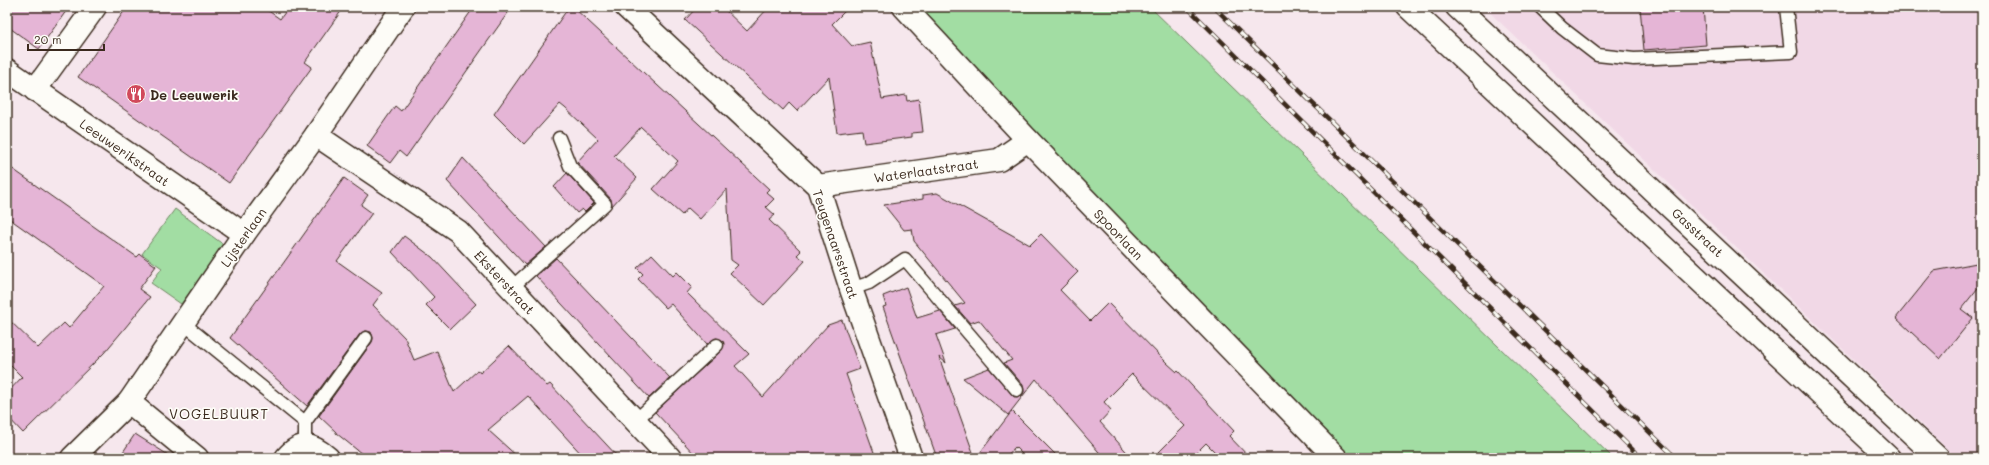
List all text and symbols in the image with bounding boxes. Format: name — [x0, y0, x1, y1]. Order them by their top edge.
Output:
scale bar — [28, 26, 104, 52]
text: 20 m — [34, 31, 62, 47]
restaurant icon: De Leeuwerik — [125, 83, 147, 105]
place label: De Leeuwerik — [150, 86, 238, 103]
street label: Leeuwerikstraat — [77, 115, 174, 190]
street label: Waterlaatstraat — [873, 154, 980, 186]
street label: Teugenaarsstraat — [809, 187, 863, 301]
street label: Lijsterlaan — [216, 204, 270, 270]
street label: Gasstraat — [1669, 204, 1728, 260]
street label: Spoorlaan — [1091, 205, 1147, 263]
street label: Eksterstraat — [471, 246, 539, 318]
district label: VOGELBUURT — [169, 404, 269, 423]

